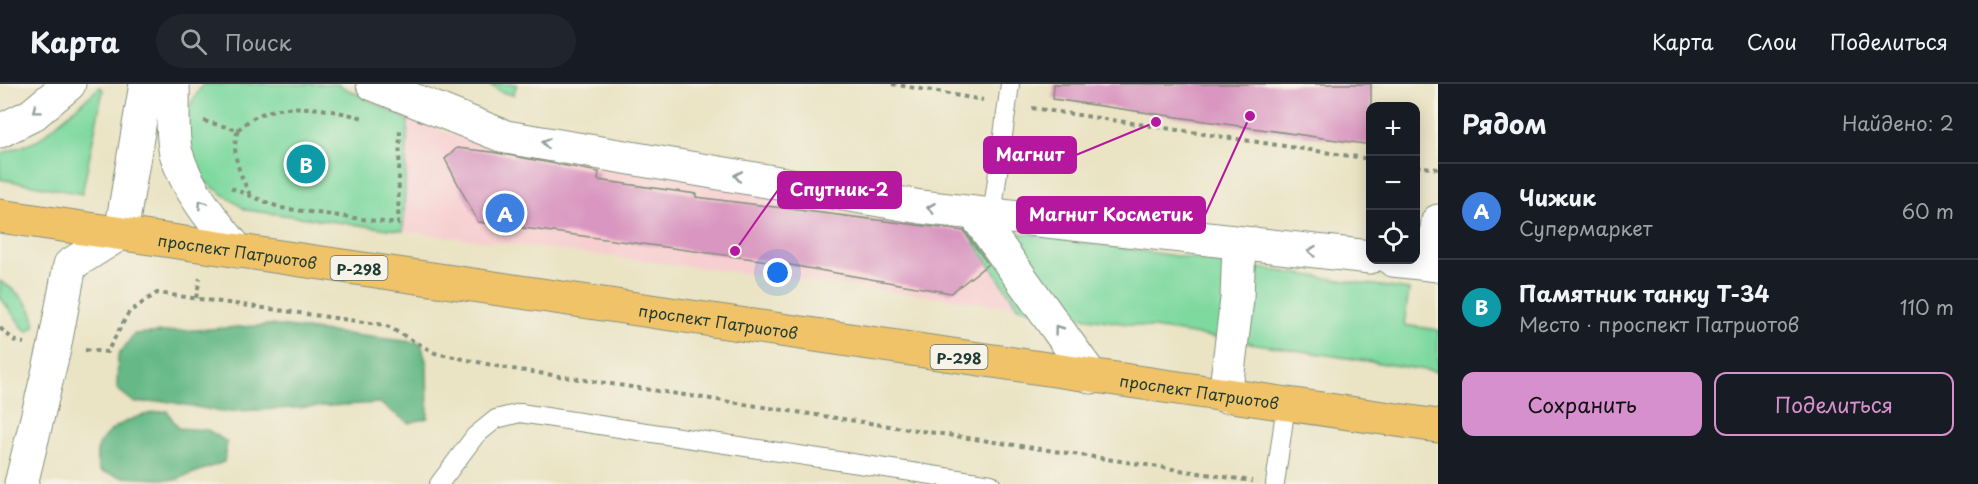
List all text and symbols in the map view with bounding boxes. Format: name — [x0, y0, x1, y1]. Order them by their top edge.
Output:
search box — [156, 14, 576, 68]
text: Карта — [30, 20, 120, 63]
icon: search — [177, 25, 210, 58]
text: Поиск — [225, 25, 292, 58]
text: Карта — [1652, 25, 1714, 57]
text: Слои — [1747, 25, 1797, 57]
text: Поделиться — [1830, 25, 1948, 57]
map controls — [1366, 102, 1420, 264]
button: + — [1366, 102, 1420, 156]
one-way arrow — [32, 103, 43, 114]
text: Рядом — [1462, 104, 1547, 143]
text: Найдено: 2 — [1842, 108, 1954, 138]
callout: Магнит — [984, 137, 1076, 173]
one-way arrow — [542, 138, 551, 150]
text: Магнит — [996, 140, 1065, 167]
pin: B — [286, 142, 326, 187]
button: − — [1366, 156, 1420, 210]
one-way arrow — [734, 170, 744, 183]
callout: Спутник-2 — [778, 172, 901, 208]
text: Спутник-2 — [790, 175, 889, 202]
text: Чижик — [1519, 180, 1596, 213]
pin: A — [486, 190, 524, 236]
text: A — [1474, 196, 1489, 226]
text: 60 m — [1902, 196, 1954, 226]
callout: Магнит Косметик — [1017, 197, 1205, 233]
one-way arrow — [198, 200, 209, 211]
text: Магнит Косметик — [1029, 200, 1194, 227]
one-way arrow — [926, 203, 935, 215]
button: locate — [1366, 210, 1420, 264]
text: Супермаркет — [1519, 213, 1652, 243]
street label: проспект Патриотов — [156, 227, 319, 274]
one-way arrow — [1308, 245, 1317, 258]
road number: Р-298 — [330, 256, 388, 280]
your location — [763, 258, 792, 287]
text: Памятник танку Т-34 — [1519, 276, 1770, 309]
text: B — [1475, 292, 1488, 322]
text: 110 m — [1900, 292, 1954, 322]
street label: проспект Патриотов — [637, 297, 800, 344]
text: Место · проспект Патриотов — [1519, 309, 1799, 339]
one-way arrow — [1054, 325, 1065, 336]
road number: Р-298 — [930, 345, 988, 369]
street label: проспект Патриотов — [1118, 368, 1281, 415]
button: Сохранить — [1462, 372, 1702, 436]
button: Поделиться — [1714, 372, 1954, 436]

